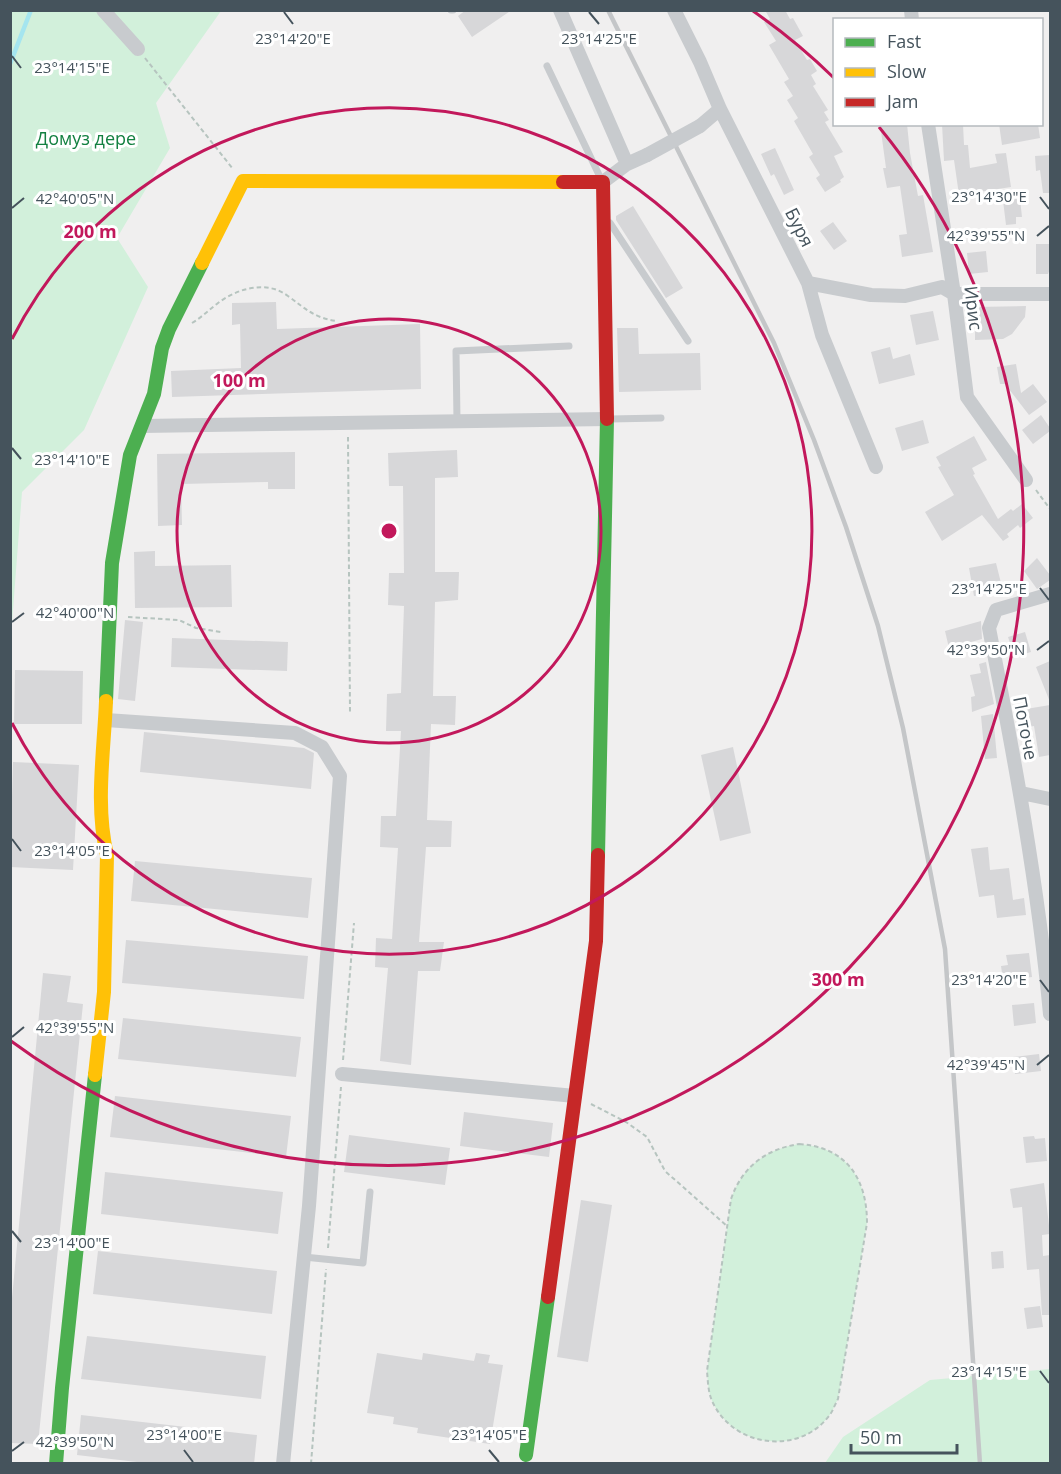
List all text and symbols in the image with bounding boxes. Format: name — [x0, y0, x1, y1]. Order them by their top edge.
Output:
legend — [833, 18, 1043, 126]
text: 23°14'20"E — [255, 28, 331, 48]
text: 23°14'25"E — [561, 28, 637, 48]
text: Fast — [887, 29, 921, 53]
text: 23°14'15"E — [34, 57, 110, 77]
text: Slow — [887, 59, 926, 83]
text: Jam — [885, 89, 919, 113]
park label: Домуз дере — [36, 126, 136, 150]
text: 23°14'30"E — [951, 186, 1027, 206]
text: 42°40'05"N — [36, 188, 114, 208]
street label: Буря — [780, 203, 820, 251]
text: 200 m — [63, 219, 117, 243]
text: 42°39'55"N — [947, 225, 1025, 245]
street label: Ирис — [959, 284, 989, 332]
text: 100 m — [212, 368, 266, 392]
text: 23°14'10"E — [34, 449, 110, 469]
centre of rings — [379, 521, 399, 541]
text: 23°14'25"E — [951, 578, 1027, 598]
text: 42°40'00"N — [36, 602, 114, 622]
text: 42°39'50"N — [947, 639, 1025, 659]
street label: Поточе — [1008, 694, 1044, 762]
text: 23°14'05"E — [34, 840, 110, 860]
text: 300 m — [811, 967, 865, 991]
text: 23°14'20"E — [951, 969, 1027, 989]
text: 42°39'55"N — [36, 1017, 114, 1037]
text: 42°39'45"N — [947, 1054, 1025, 1074]
text: 23°14'00"E — [34, 1232, 110, 1252]
text: 23°14'15"E — [951, 1361, 1027, 1381]
scale bar — [851, 1417, 958, 1455]
text: 23°14'00"E — [146, 1424, 222, 1444]
text: 23°14'05"E — [451, 1424, 527, 1444]
text: 50 m — [860, 1425, 902, 1449]
text: 42°39'50"N — [36, 1431, 114, 1451]

